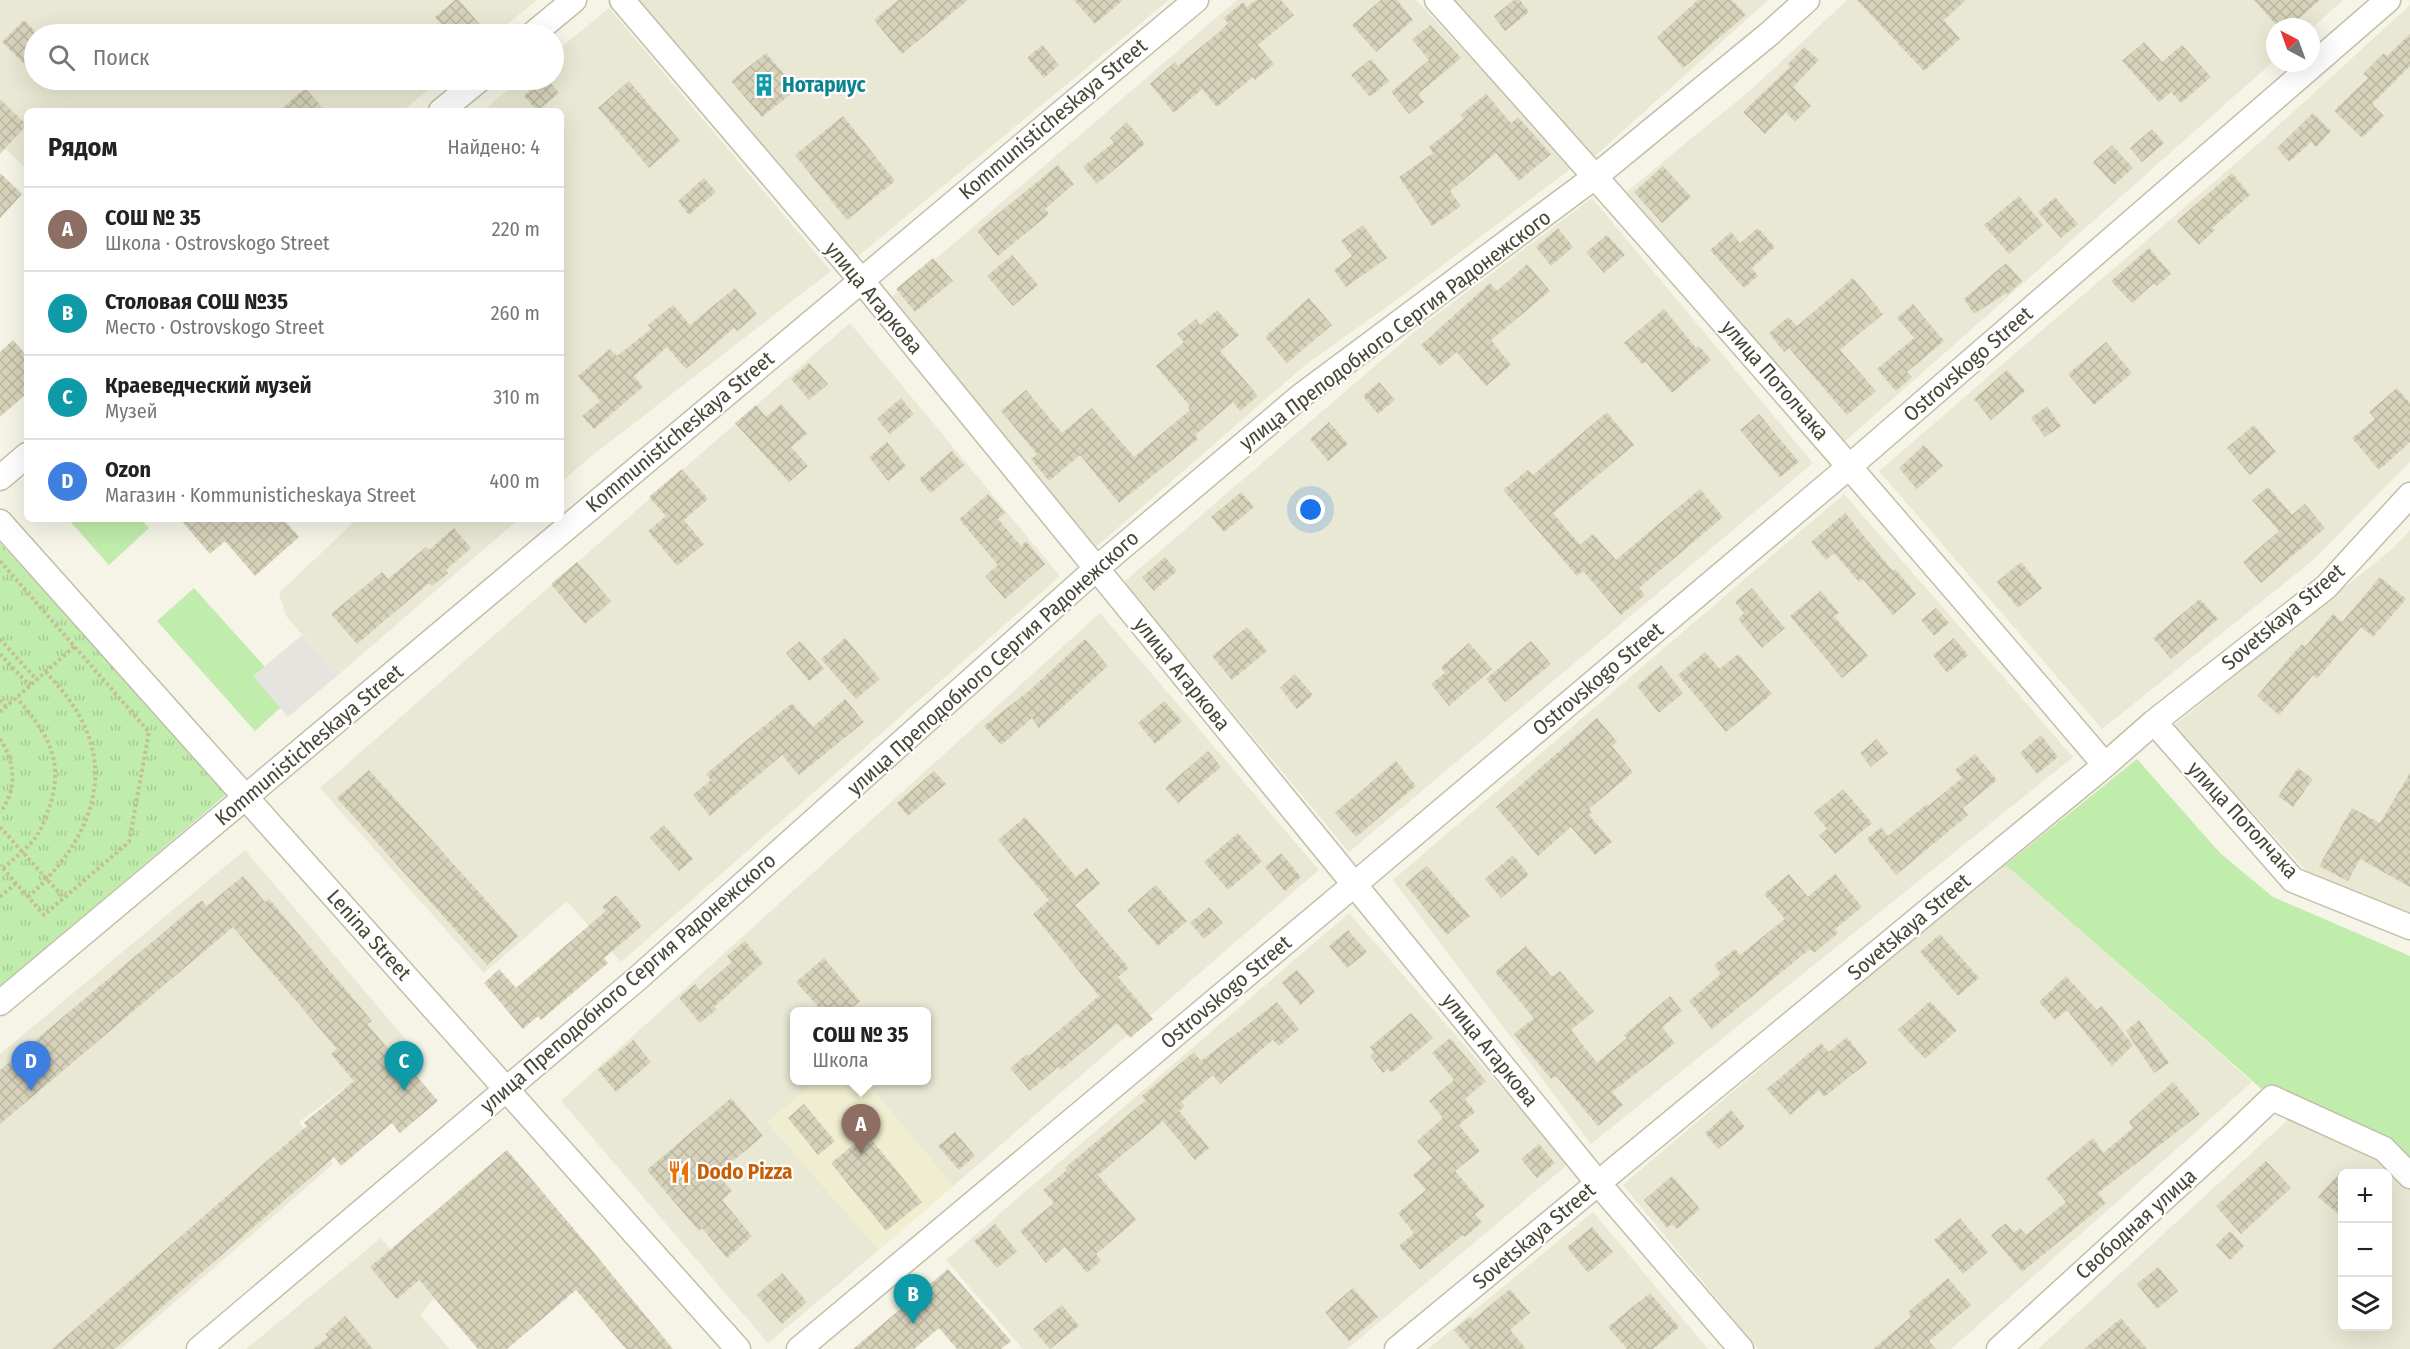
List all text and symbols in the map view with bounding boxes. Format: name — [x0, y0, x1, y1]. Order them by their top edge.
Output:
north arrow — [2266, 18, 2320, 72]
search box — [24, 24, 564, 90]
street label: Kommunisticheskaya Street — [954, 33, 1152, 205]
icon: search — [45, 41, 78, 74]
text: Поиск — [93, 44, 149, 71]
building icon: Нотариус — [751, 72, 777, 98]
place label: Нотариус — [782, 72, 867, 98]
text: Рядом — [48, 132, 117, 163]
text: Найдено: 4 — [448, 135, 540, 159]
text: СОШ № 35 — [105, 204, 201, 231]
street label: улица Преподобного Сергия Радонежского — [1234, 204, 1556, 456]
text: A — [62, 217, 73, 241]
text: 220 m — [492, 217, 540, 241]
text: Школа · Ostrovskogo Street — [105, 231, 330, 255]
street label: улица Агаркова — [819, 236, 929, 360]
text: Столовая СОШ №35 — [105, 288, 288, 315]
text: B — [62, 301, 73, 325]
text: 260 m — [491, 301, 540, 325]
street label: Ostrovskogo Street — [1898, 301, 2038, 427]
text: Место · Ostrovskogo Street — [105, 315, 324, 339]
street label: улица Потолчака — [1716, 315, 1834, 445]
street label: Kommunisticheskaya Street — [581, 346, 779, 518]
text: Краеведческий музей — [105, 372, 312, 399]
text: C — [62, 385, 73, 409]
text: 310 m — [493, 385, 540, 409]
text: Музей — [105, 399, 157, 423]
text: Ozon — [105, 456, 151, 483]
text: D — [62, 469, 73, 493]
text: 400 m — [489, 469, 540, 493]
text: Магазин · Kommunisticheskaya Street — [105, 483, 416, 507]
your location — [1296, 495, 1325, 524]
street label: улица Преподобного Сергия Радонежского — [842, 525, 1144, 801]
street label: Sovetskaya Street — [2216, 558, 2350, 676]
street label: улица Агаркова — [1128, 612, 1236, 736]
street label: Ostrovskogo Street — [1527, 617, 1669, 741]
street label: Kommunisticheskaya Street — [210, 659, 408, 831]
street label: улица Потолчака — [2182, 756, 2304, 884]
street label: улица Преподобного Сергия Радонежского — [475, 847, 781, 1119]
street label: Sovetskaya Street — [1842, 868, 1976, 986]
street label: Lenina Street — [321, 884, 417, 986]
street label: Ostrovskogo Street — [1155, 930, 1297, 1054]
street label: улица Агаркова — [1436, 988, 1544, 1112]
popup — [790, 1007, 931, 1085]
text: СОШ № 35 — [813, 1021, 908, 1048]
pin: D — [12, 1042, 51, 1091]
pin: C — [384, 1042, 424, 1091]
text: Школа — [813, 1048, 869, 1072]
pin: A — [842, 1104, 880, 1154]
restaurant icon: Dodo Pizza — [666, 1159, 692, 1185]
place label: Dodo Pizza — [697, 1159, 792, 1185]
street label: Свободная улица — [2070, 1163, 2202, 1285]
map controls — [2338, 1169, 2392, 1331]
button: + — [2338, 1169, 2392, 1223]
street label: Sovetskaya Street — [1467, 1177, 1601, 1295]
button: − — [2338, 1223, 2392, 1277]
pin: B — [894, 1274, 932, 1324]
button: layers — [2338, 1277, 2392, 1331]

